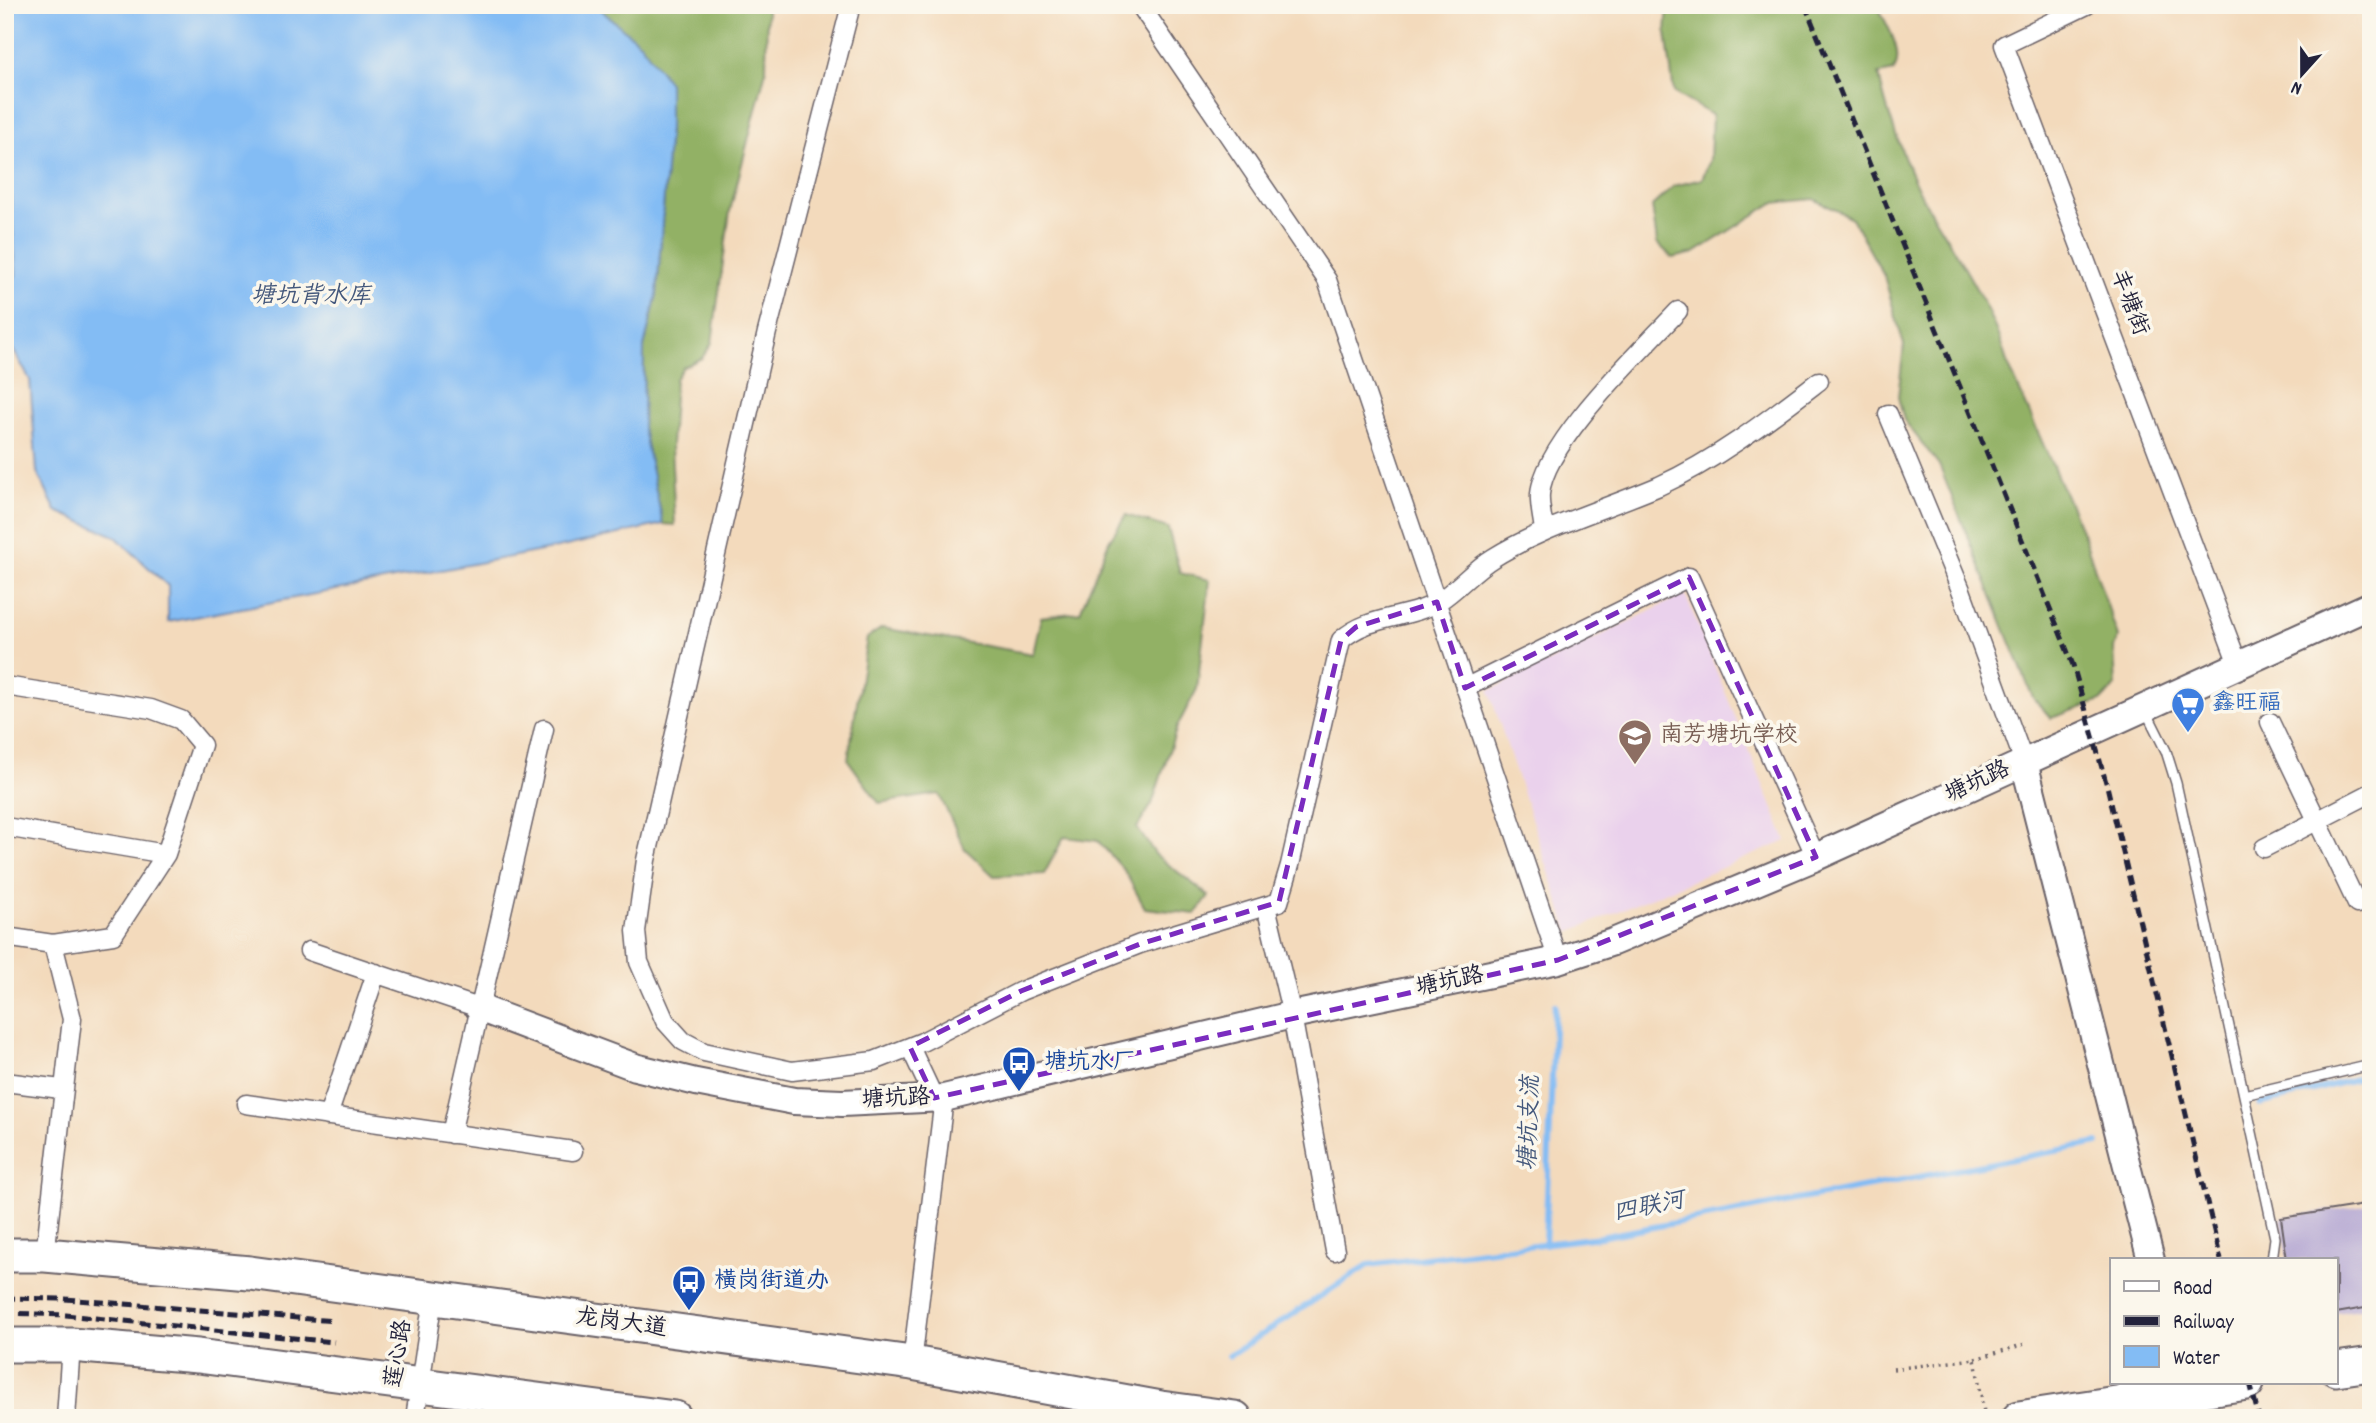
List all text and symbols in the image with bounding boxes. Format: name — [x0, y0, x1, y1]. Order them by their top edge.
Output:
north arrow — [2268, 38, 2338, 108]
text: N — [2288, 72, 2306, 101]
street label: 丰塘街 — [2100, 265, 2156, 341]
water label: 塘坑背水库 — [251, 280, 373, 314]
supermarket icon: 鑫旺福 — [2169, 685, 2207, 734]
place label: 鑫旺福 — [2212, 688, 2281, 721]
school or university icon: 南芳塘坑学校 — [1616, 717, 1654, 766]
place label: 南芳塘坑学校 — [1660, 720, 1798, 753]
street label: 塘坑路 — [1940, 753, 2016, 813]
street label: 塘坑路 — [1413, 960, 1487, 1006]
bus stop icon: 塘坑水厂 — [1000, 1044, 1038, 1093]
place label: 塘坑水厂 — [1044, 1047, 1136, 1080]
water label: 塘坑支流 — [1512, 1073, 1550, 1172]
street label: 塘坑路 — [861, 1082, 931, 1118]
water label: 四联河 — [1610, 1184, 1692, 1232]
legend — [2110, 1258, 2338, 1384]
bus stop icon: 横岗街道办 — [670, 1263, 708, 1312]
place label: 横岗街道办 — [714, 1266, 829, 1299]
text: Road — [2173, 1275, 2212, 1305]
street label: 龙岗大道 — [573, 1301, 669, 1347]
text: Railway — [2173, 1309, 2234, 1339]
street label: 莲心路 — [378, 1317, 422, 1391]
text: Water — [2173, 1345, 2220, 1375]

